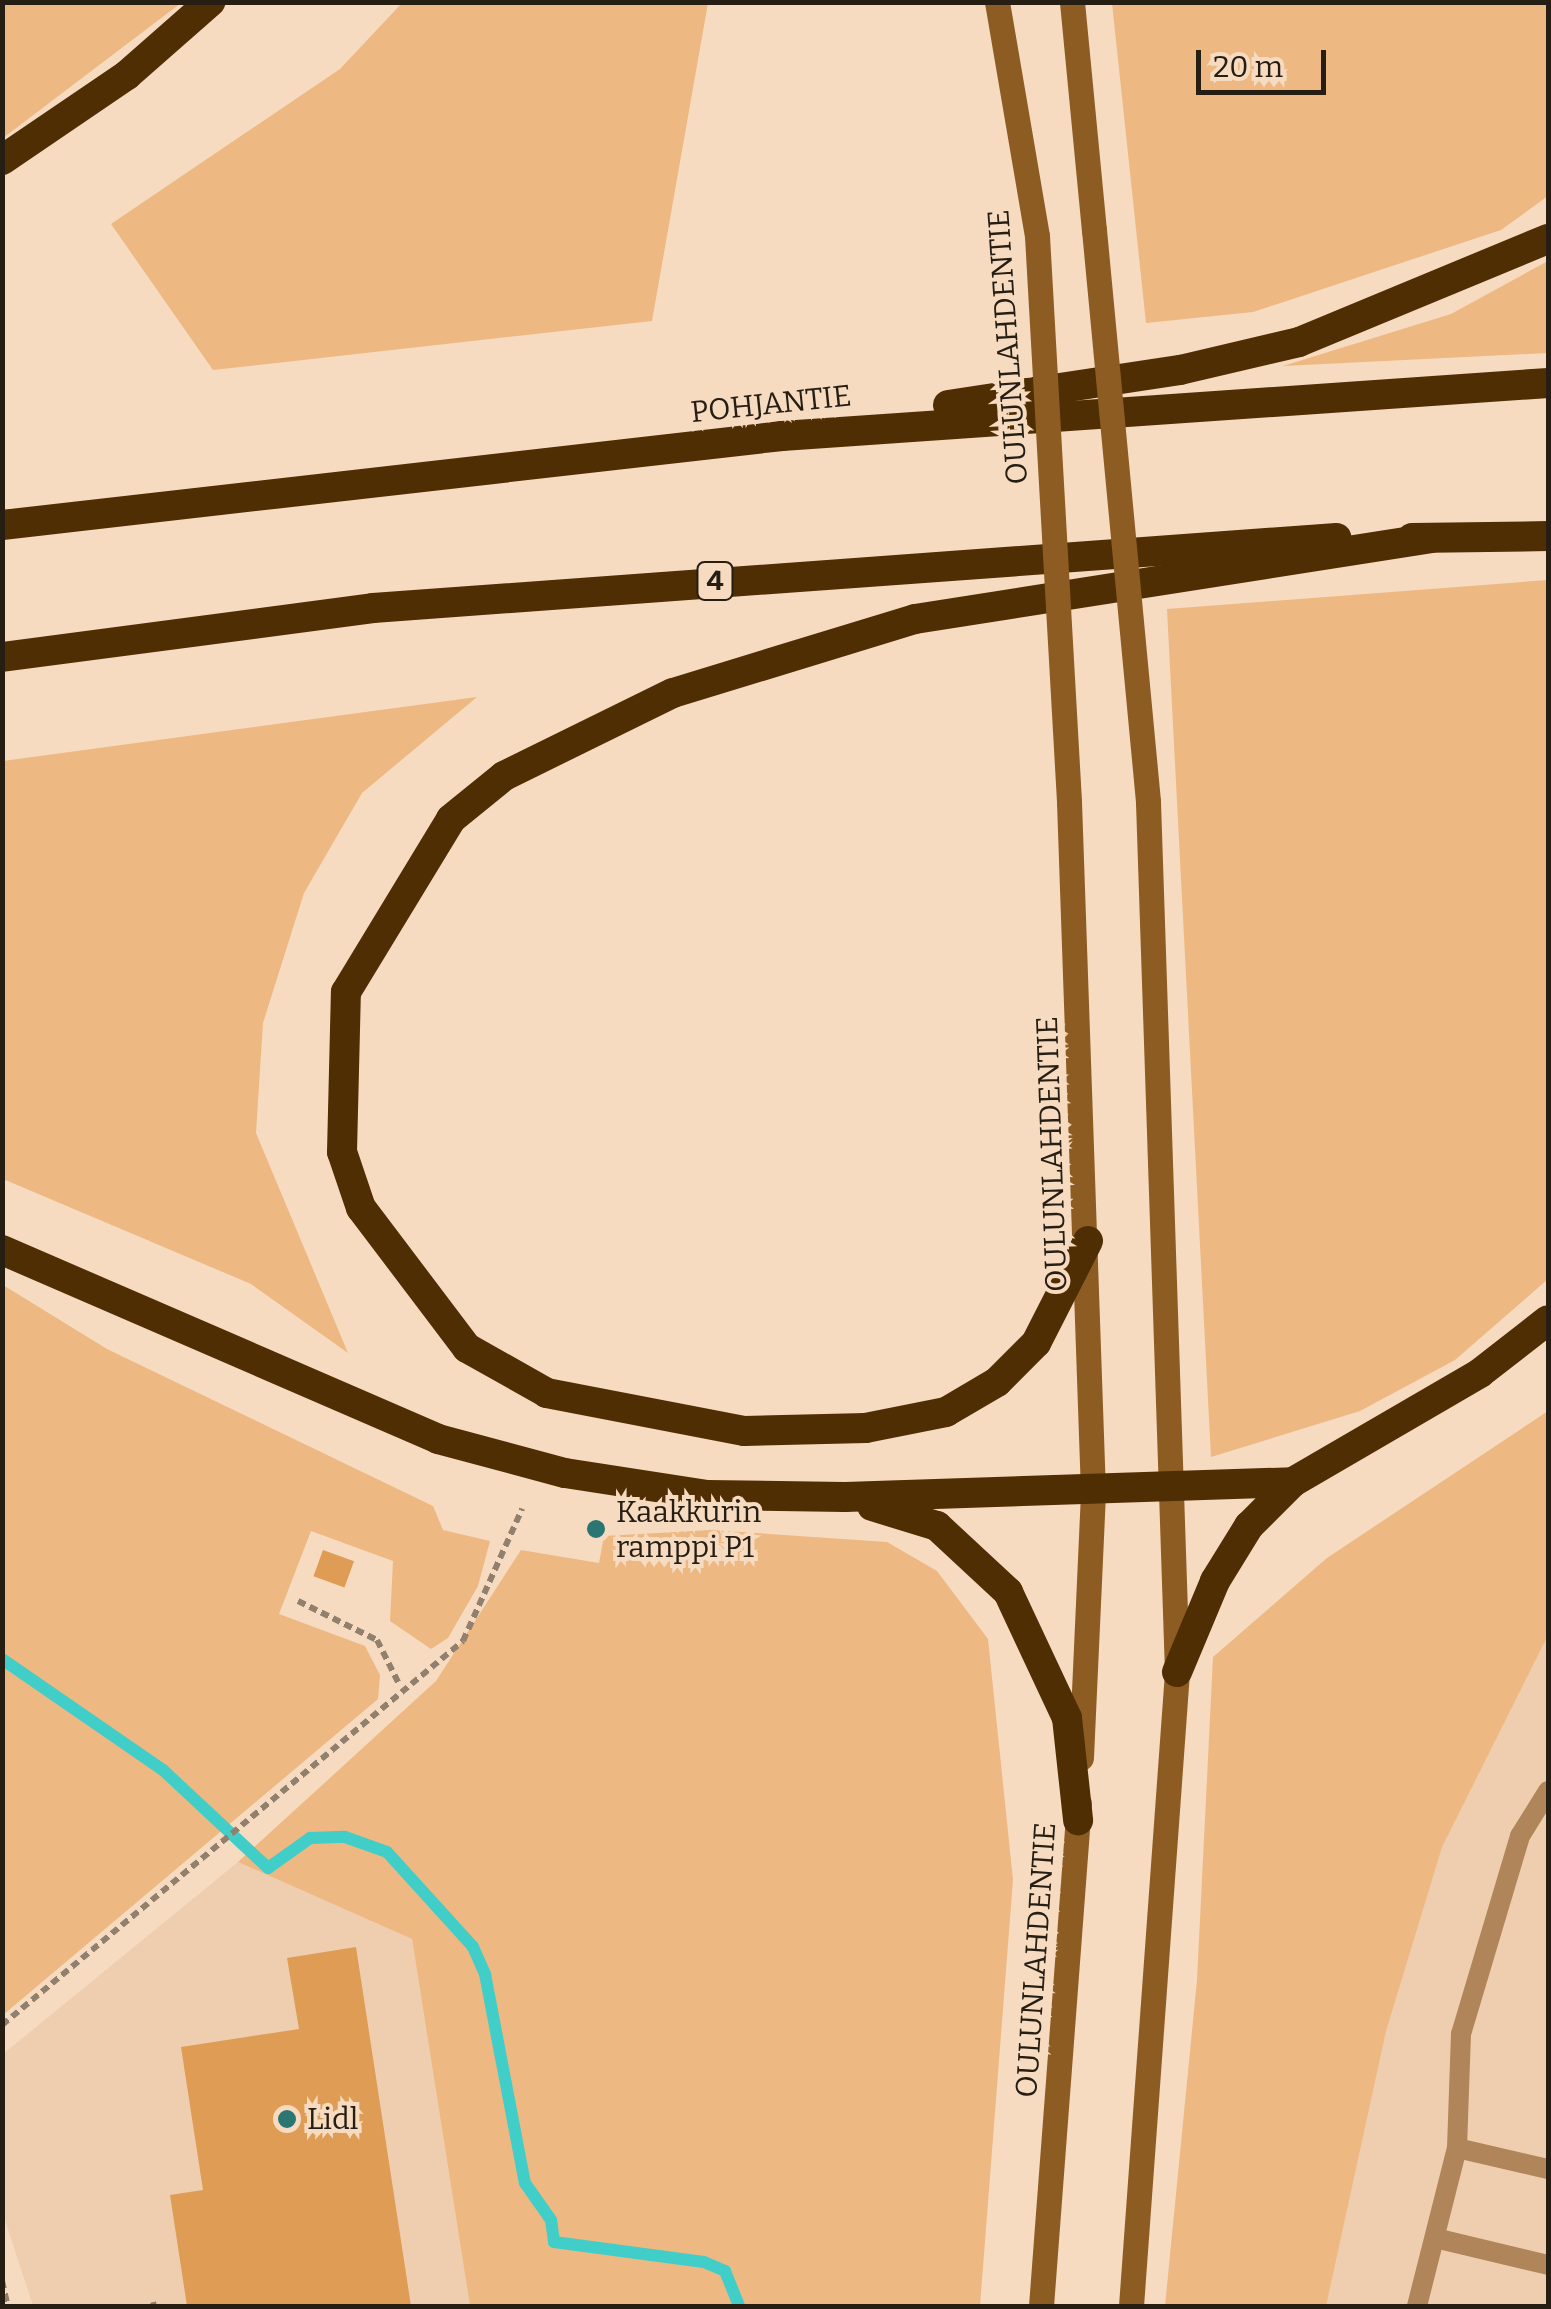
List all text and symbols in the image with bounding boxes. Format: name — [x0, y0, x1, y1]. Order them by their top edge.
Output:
scale bar — [1201, 30, 1331, 92]
text: 20 m — [1213, 49, 1283, 85]
street label: OULUNLAHDENTIE — [980, 208, 1036, 486]
street label: POHJANTIE — [689, 378, 853, 430]
road number: 4 — [695, 558, 735, 604]
street label: OULUNLAHDENTIE — [1029, 1016, 1075, 1292]
place label: Kaakkurin ramppi P1 — [616, 1494, 761, 1564]
marker: Kaakkurin ramppi P1 — [585, 1518, 607, 1540]
street label: OULUNLAHDENTIE — [1008, 1821, 1064, 2099]
place label: Lidl — [307, 2101, 358, 2137]
marker: Lidl — [276, 2108, 298, 2130]

